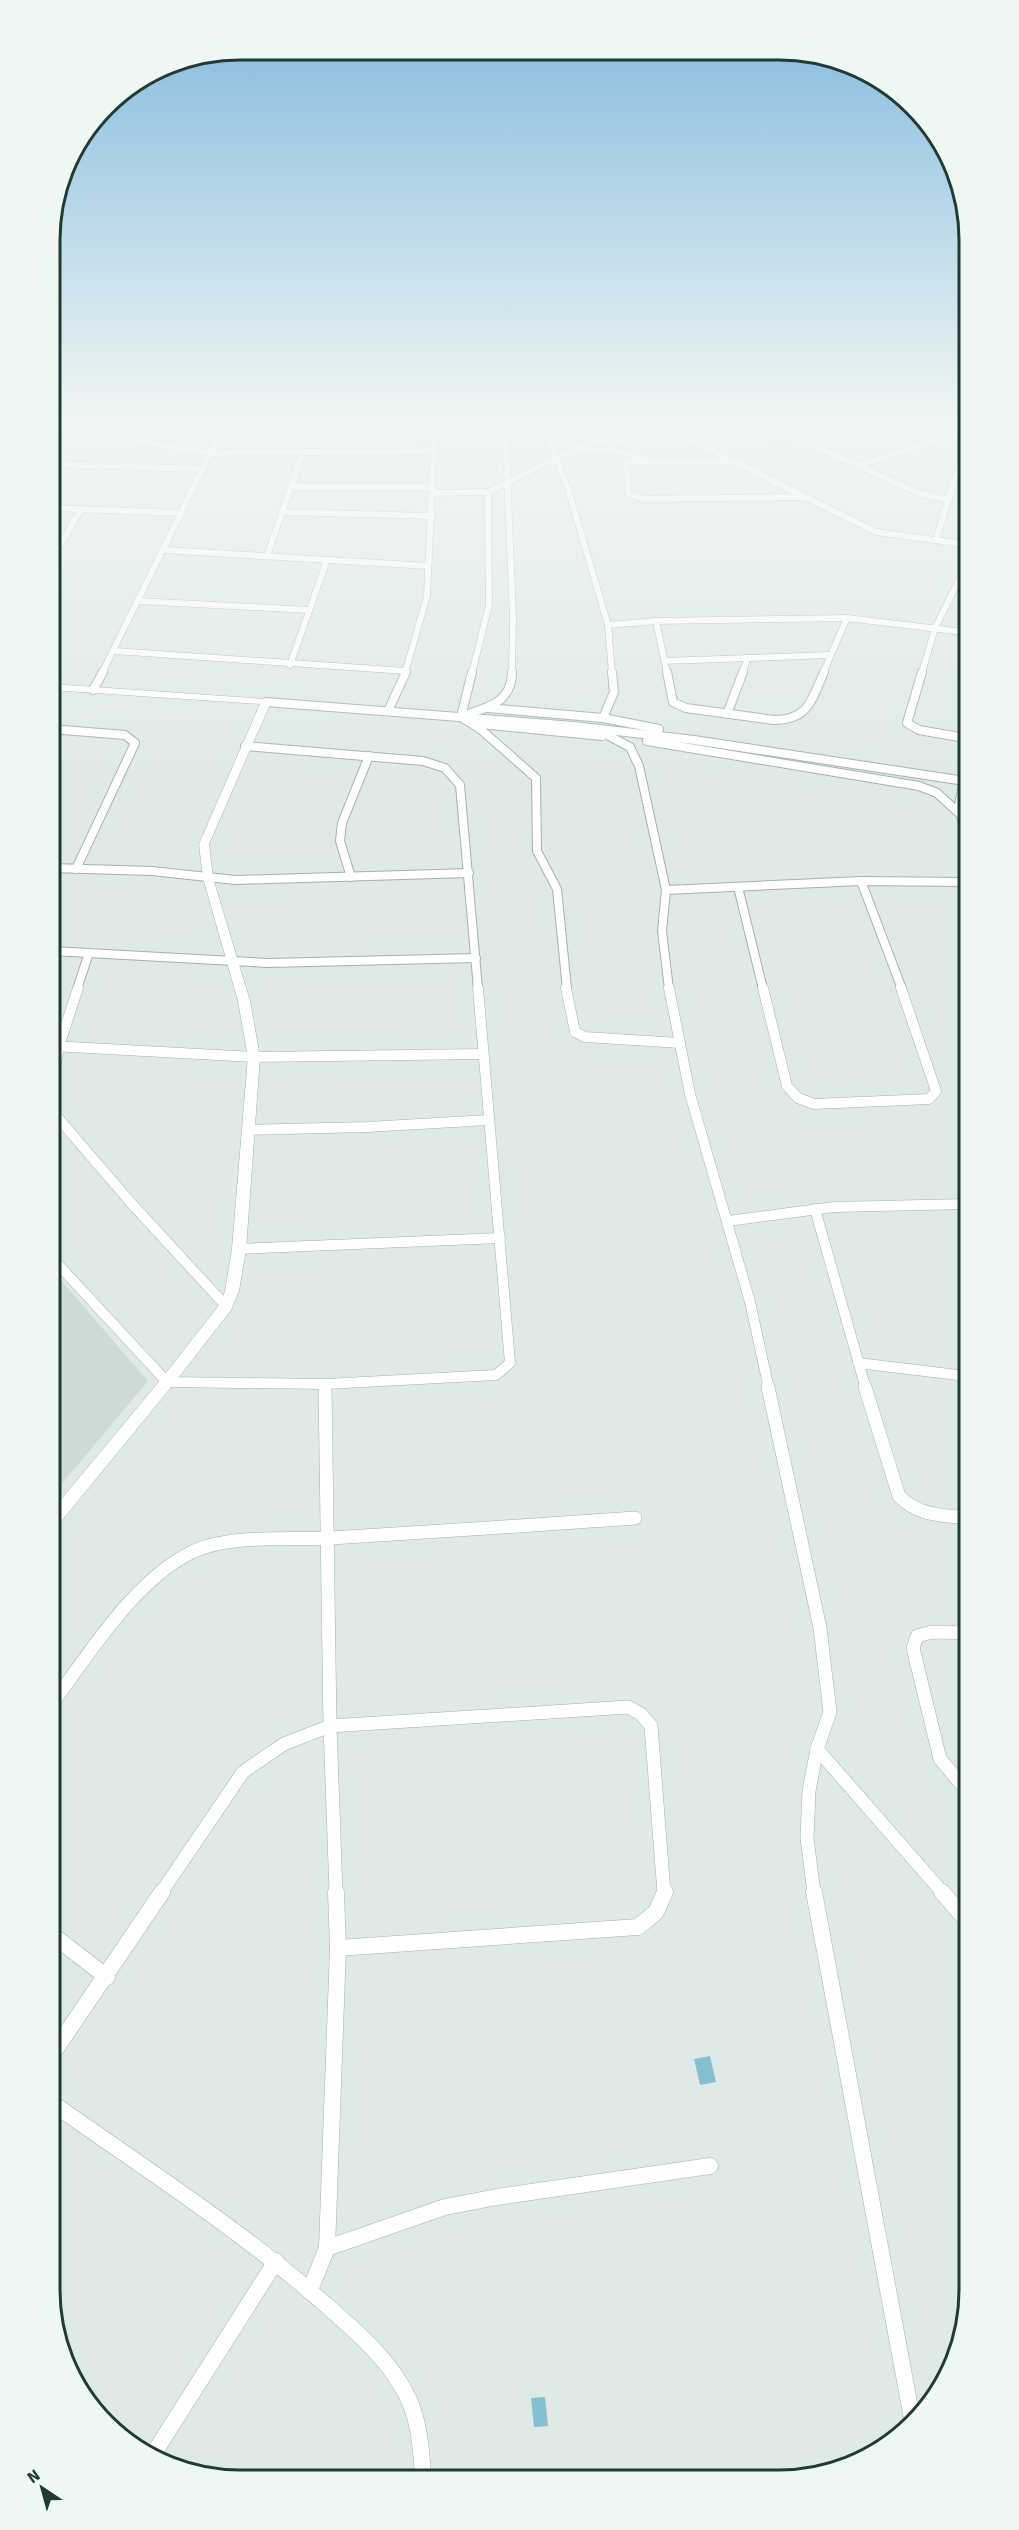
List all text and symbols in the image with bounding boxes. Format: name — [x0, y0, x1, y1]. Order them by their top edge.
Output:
north arrow — [12, 2458, 72, 2518]
text: N — [23, 2465, 44, 2488]

